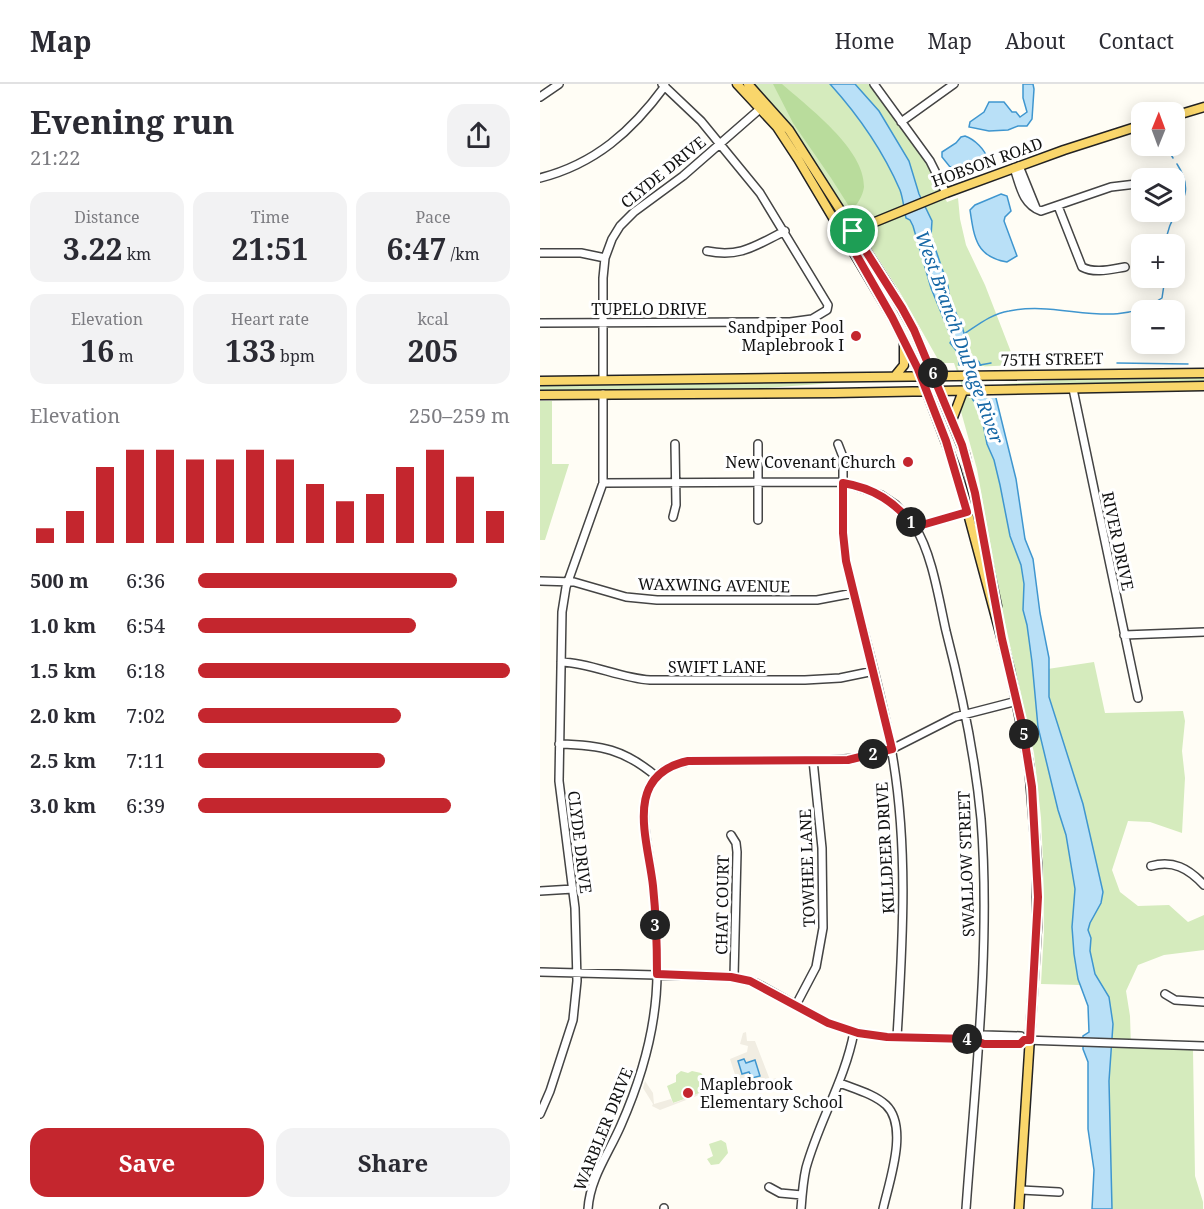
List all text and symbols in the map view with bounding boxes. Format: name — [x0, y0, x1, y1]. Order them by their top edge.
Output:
text: Map — [30, 22, 92, 60]
text: Home — [835, 27, 895, 55]
text: Map — [928, 27, 972, 55]
text: About — [1005, 27, 1066, 55]
text: Contact — [1099, 27, 1174, 55]
text: Evening run — [30, 99, 234, 144]
north arrow — [1131, 102, 1185, 156]
map controls — [1131, 102, 1185, 354]
button: share — [447, 104, 510, 167]
street label: CLYDE DRIVE — [616, 131, 710, 213]
street label: HOBSON ROAD — [928, 132, 1046, 192]
text: 21:22 — [30, 144, 80, 171]
button: layers — [1131, 168, 1185, 222]
pin — [827, 205, 878, 256]
text: Distance — [74, 206, 140, 228]
text: Time — [251, 206, 289, 228]
text: Pace — [415, 206, 451, 228]
icon: arrive — [836, 214, 869, 247]
water label: West Branch DuPage River — [910, 227, 1010, 447]
text: 3.22 — [63, 228, 123, 269]
text: 21:51 — [232, 228, 308, 269]
text: 6:47 — [386, 228, 446, 269]
button: + — [1131, 234, 1185, 288]
text: km — [123, 243, 151, 265]
text: /km — [446, 243, 480, 265]
street label: TUPELO DRIVE — [591, 298, 707, 320]
button: − — [1131, 300, 1185, 354]
text: Elevation — [71, 308, 143, 330]
text: Heart rate — [231, 308, 309, 330]
text: kcal — [418, 308, 448, 330]
place label: Sandpiper Pool Maplebrook I — [728, 316, 844, 356]
marker: Sandpiper Pool Maplebrook I — [849, 329, 863, 343]
text: 16 — [80, 330, 114, 371]
text: 133 — [225, 330, 276, 371]
text: 205 — [408, 330, 458, 371]
text: m — [114, 345, 134, 367]
text: bpm — [276, 345, 315, 367]
street label: 75TH STREET — [1000, 347, 1104, 371]
pin: 6 — [918, 358, 948, 388]
text: 6 — [928, 362, 938, 384]
text: Elevation — [30, 402, 120, 429]
text: 250–259 m — [409, 402, 510, 429]
place label: New Covenant Church — [725, 451, 896, 473]
marker: New Covenant Church — [901, 455, 915, 469]
street label: RIVER DRIVE — [1097, 490, 1139, 592]
pin: 1 — [896, 507, 926, 537]
text: 1 — [906, 511, 916, 533]
text: 500 m — [30, 567, 89, 594]
text: 6:36 — [126, 567, 165, 594]
street label: WAXWING AVENUE — [638, 573, 790, 597]
text: 1.0 km — [30, 612, 96, 639]
text: 6:54 — [126, 612, 165, 639]
street label: SWIFT LANE — [668, 656, 766, 678]
text: 1.5 km — [30, 657, 96, 684]
text: 6:18 — [126, 657, 165, 684]
text: 2.0 km — [30, 702, 96, 729]
text: 7:02 — [126, 702, 165, 729]
pin: 5 — [1009, 719, 1039, 749]
text: 5 — [1019, 723, 1029, 745]
pin: 2 — [858, 739, 888, 769]
text: 2 — [868, 743, 878, 765]
text: 2.5 km — [30, 747, 96, 774]
text: 7:11 — [126, 747, 165, 774]
street label: KILLDEER DRIVE — [871, 781, 899, 914]
street label: CLYDE DRIVE — [563, 789, 597, 895]
street label: SWALLOW STREET — [952, 790, 980, 937]
text: 3.0 km — [30, 792, 96, 819]
text: 6:39 — [126, 792, 165, 819]
street label: TOWHEE LANE — [794, 809, 820, 927]
street label: CHAT COURT — [710, 855, 734, 955]
pin: 3 — [640, 910, 670, 940]
text: 3 — [650, 914, 660, 936]
pin: 4 — [952, 1024, 982, 1054]
text: 4 — [962, 1028, 972, 1050]
street label: WARBLER DRIVE — [568, 1064, 638, 1194]
place label: Maplebrook Elementary School — [700, 1073, 843, 1113]
marker: Maplebrook Elementary School — [681, 1086, 695, 1100]
button: Save — [30, 1128, 264, 1197]
button: Share — [276, 1128, 510, 1197]

